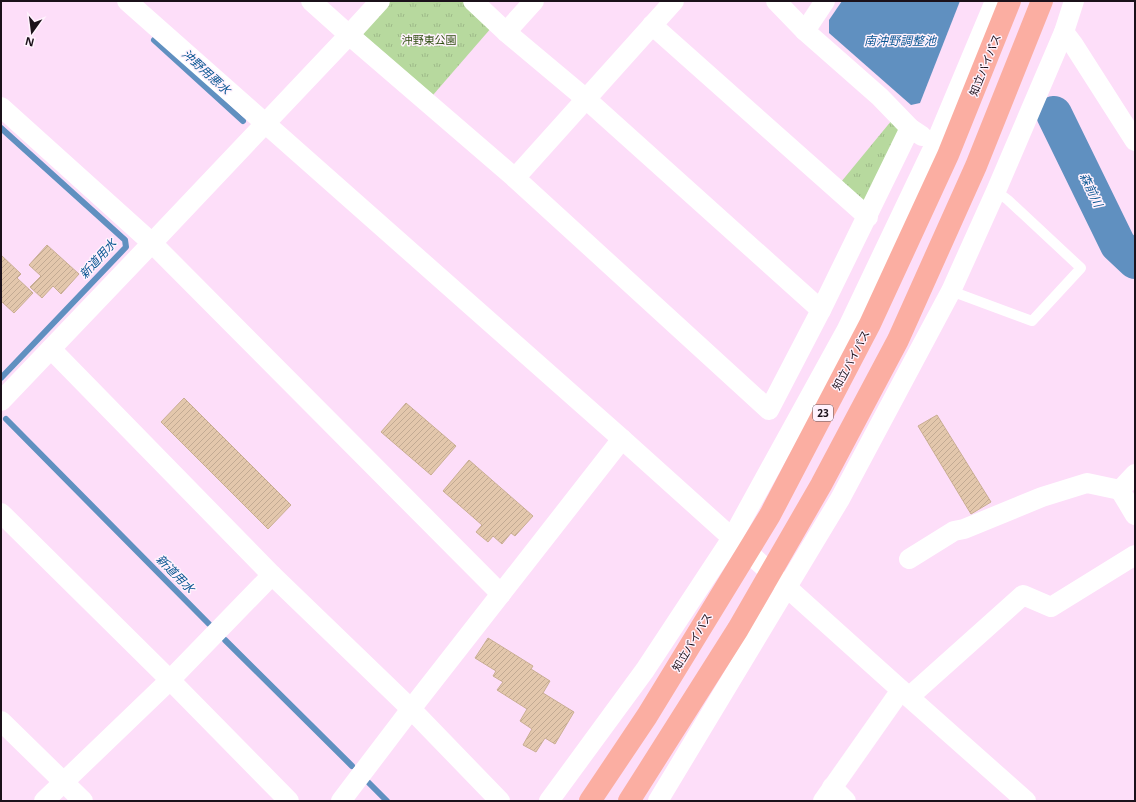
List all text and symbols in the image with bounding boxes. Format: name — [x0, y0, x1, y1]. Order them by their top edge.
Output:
north arrow — [12, 12, 52, 52]
park label: 沖野東公園 — [402, 32, 457, 47]
water label: 南沖野調整池 — [864, 32, 937, 49]
street label: 知立バイパス — [965, 32, 1004, 98]
text: N — [23, 34, 36, 51]
water label: 沖野用悪水 — [178, 45, 236, 99]
water label: 森前川 — [1076, 170, 1108, 211]
water label: 新道用水 — [75, 234, 121, 282]
street label: 知立バイパス — [828, 327, 873, 392]
road number: 23 — [813, 405, 833, 421]
water label: 新道用水 — [152, 551, 200, 598]
street label: 知立バイパス — [668, 610, 715, 674]

